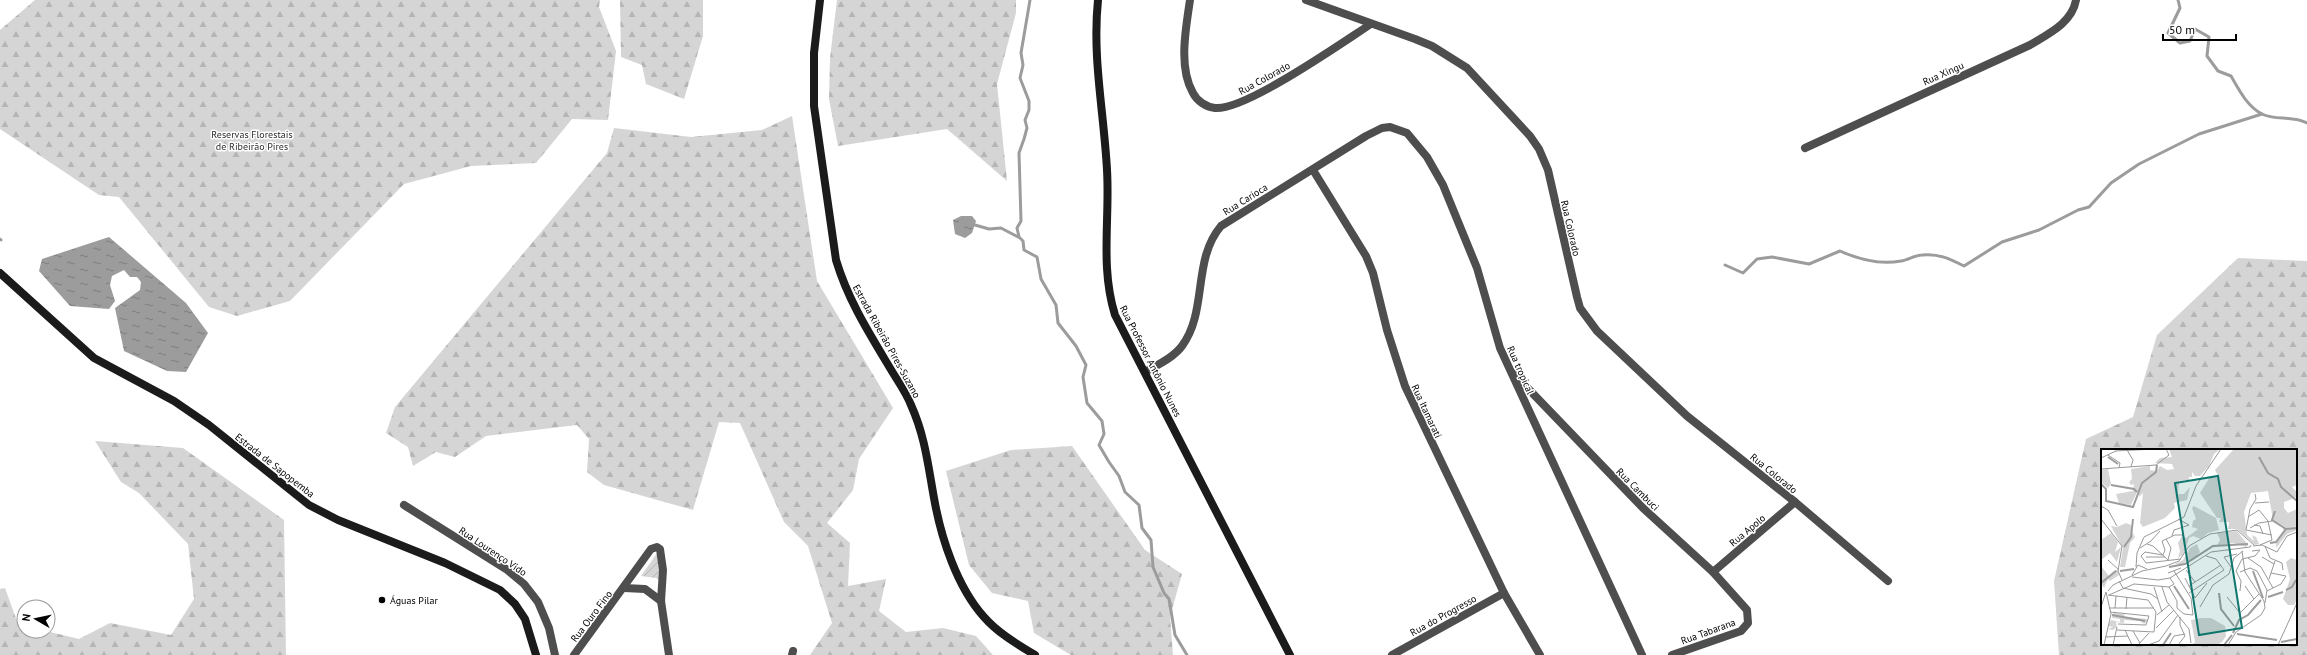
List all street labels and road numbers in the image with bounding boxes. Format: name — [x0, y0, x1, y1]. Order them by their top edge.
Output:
street label: Rua Colorado — [1236, 59, 1292, 98]
street label: Rua Xingu — [1921, 59, 1966, 88]
street label: Rua Carioca — [1221, 181, 1270, 218]
street label: Rua Colorado — [1558, 199, 1583, 257]
street label: Estrada Ribeirão Pires-Suzano — [850, 282, 923, 400]
street label: Rua Professor Antônio Nunes — [1117, 303, 1184, 419]
street label: Rua tropical — [1504, 344, 1537, 396]
street label: Rua Itamarati — [1408, 382, 1445, 440]
street label: Estrada de Sapopemba — [232, 430, 317, 501]
street label: Rua Colorado — [1747, 450, 1800, 496]
street label: Rua Cambuci — [1613, 465, 1662, 514]
street label: Rua Apolo — [1726, 511, 1768, 549]
street label: Rua Lourenço Vido — [456, 524, 529, 579]
street label: Rua Ouro Fino — [568, 588, 615, 645]
street label: Rua do Progresso — [1408, 592, 1479, 639]
street label: Rua Tabarana — [1679, 616, 1737, 647]

